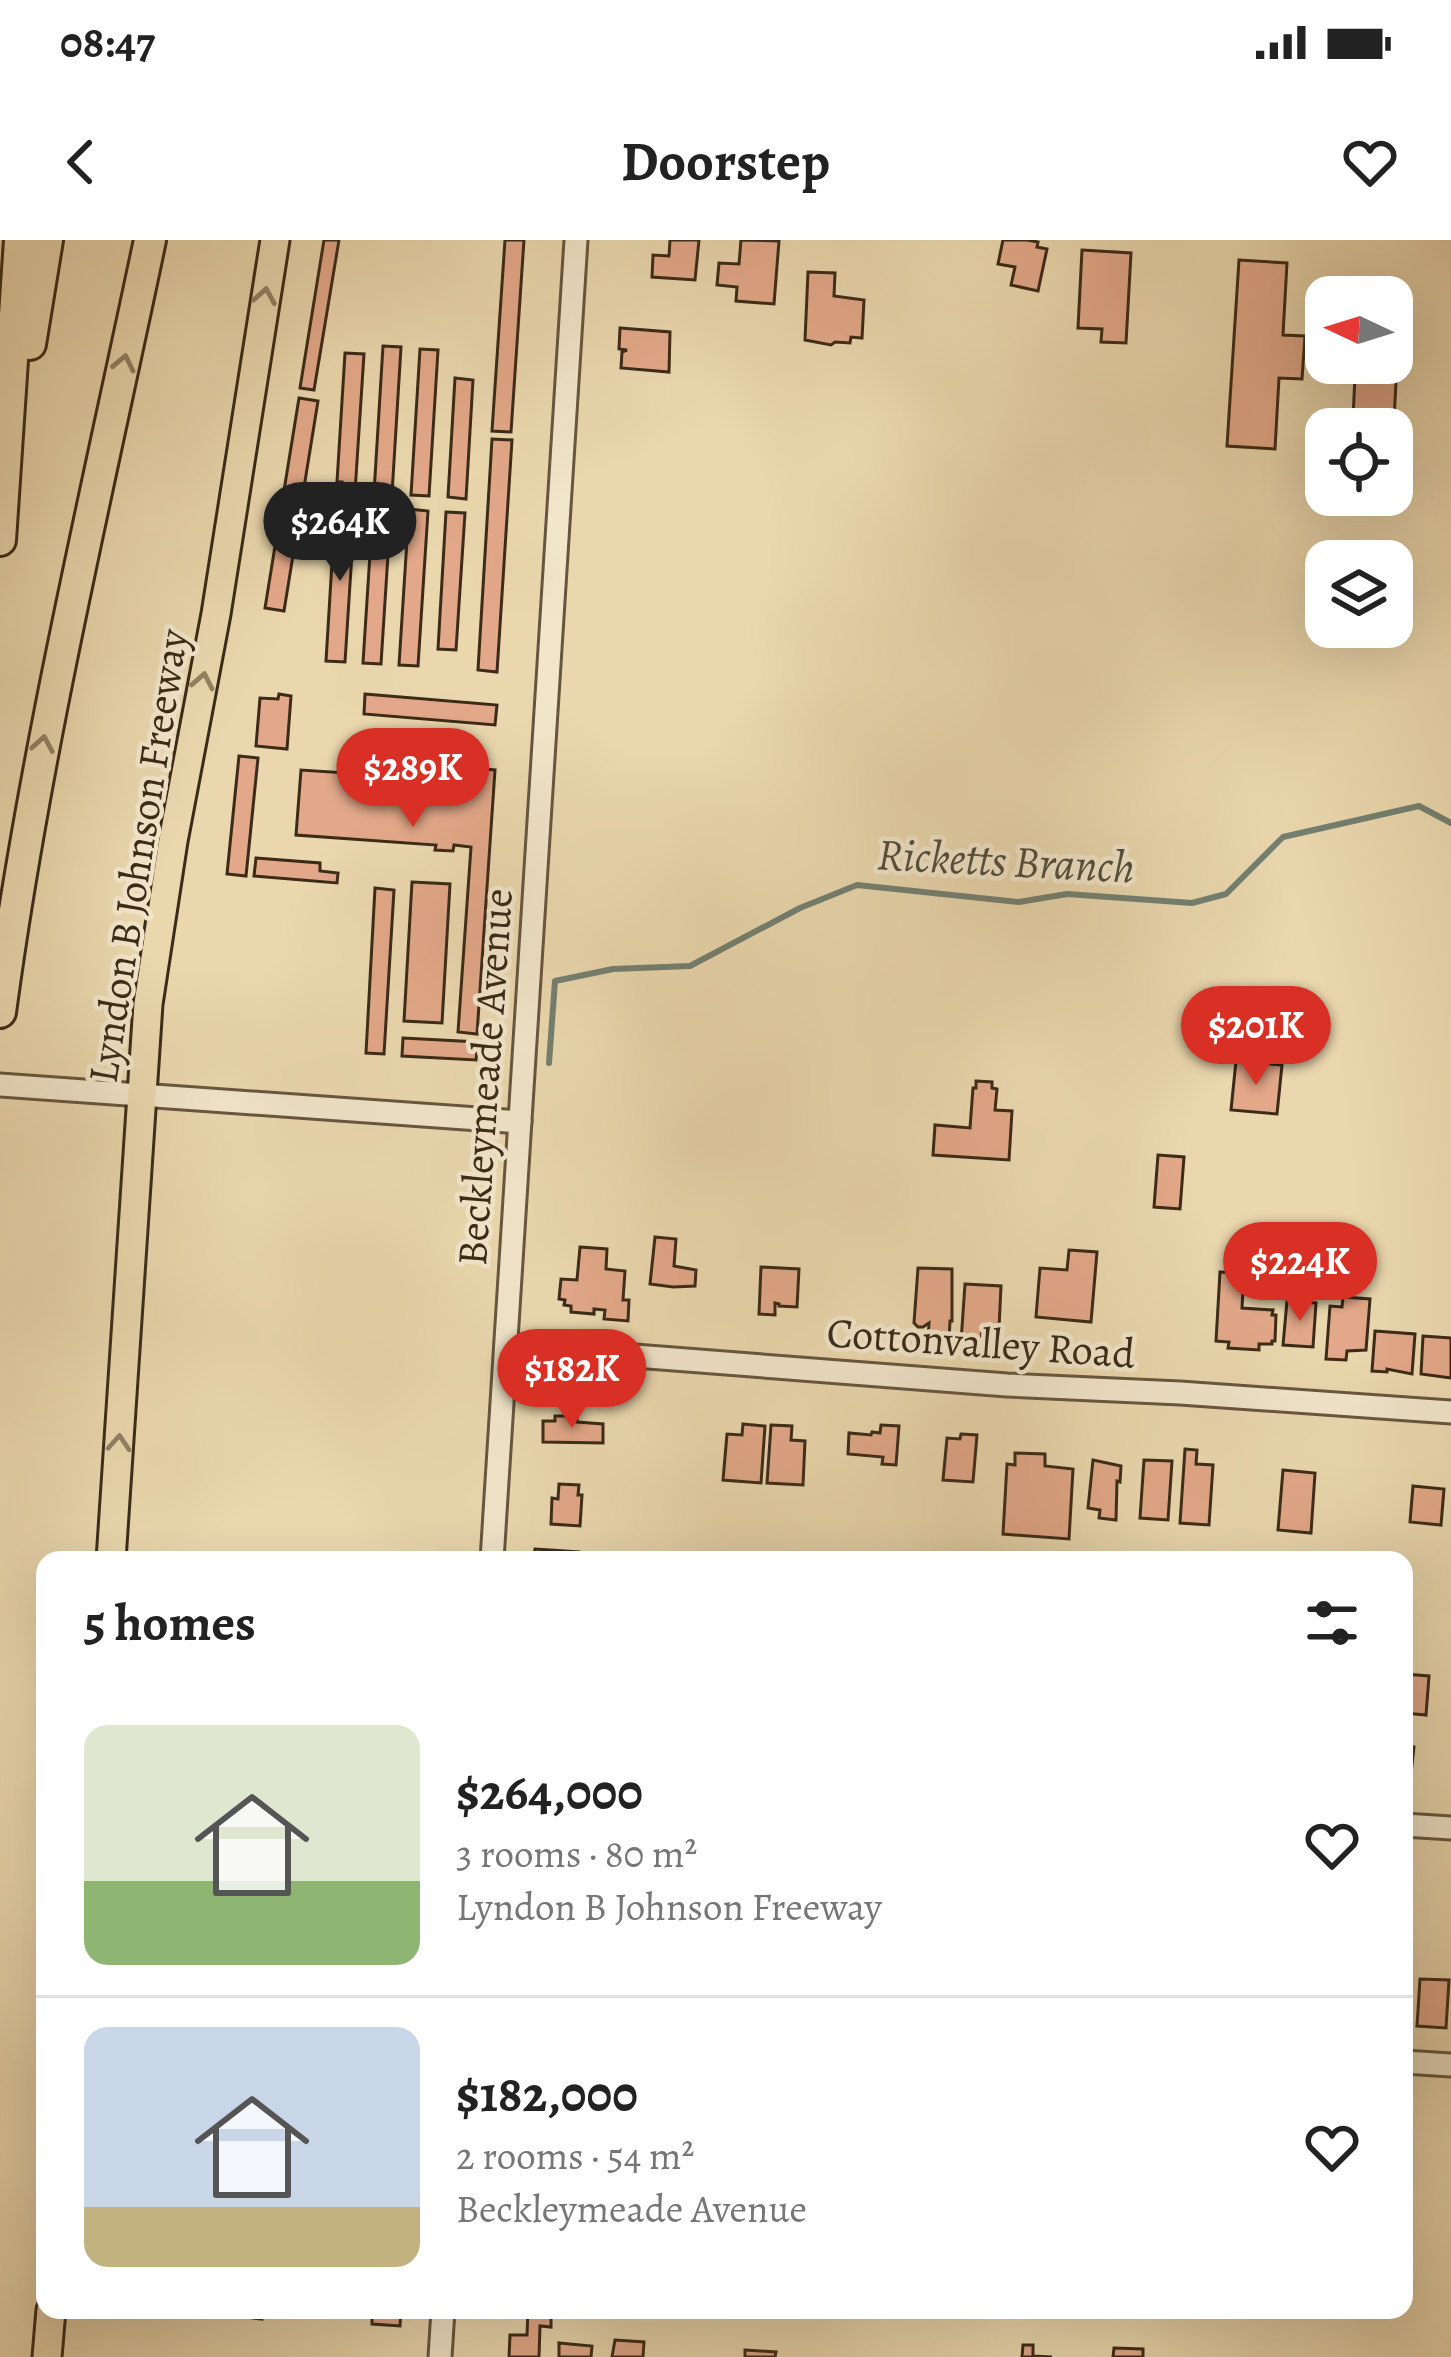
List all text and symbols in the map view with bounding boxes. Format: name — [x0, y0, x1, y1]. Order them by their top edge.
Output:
text: 08:47 — [60, 11, 155, 73]
text: Doorstep — [621, 125, 830, 199]
icon: back — [48, 129, 114, 195]
icon: heart — [1337, 129, 1403, 195]
north arrow — [1305, 276, 1413, 384]
map controls — [1305, 276, 1413, 648]
one-way arrow — [251, 286, 277, 306]
one-way arrow — [110, 353, 136, 373]
button: locate — [1305, 408, 1413, 516]
pin: $264K — [256, 482, 424, 584]
text: $264K — [290, 494, 390, 547]
button: layers — [1305, 540, 1413, 648]
street label: Lyndon B Johnson Freeway — [73, 624, 202, 1087]
one-way arrow — [189, 671, 215, 691]
pin: $289K — [329, 728, 497, 830]
one-way arrow — [30, 735, 55, 755]
text: $289K — [363, 740, 463, 793]
water label: Ricketts Branch — [875, 823, 1136, 899]
street label: Beckleymeade Avenue — [443, 886, 526, 1268]
pin: $201K — [1172, 986, 1340, 1088]
text: $201K — [1208, 998, 1304, 1051]
pin: $224K — [1216, 1222, 1384, 1324]
text: $224K — [1250, 1234, 1350, 1287]
street label: Cottonvalley Road — [825, 1303, 1137, 1382]
pin: $182K — [488, 1329, 656, 1431]
text: $182K — [524, 1341, 620, 1394]
one-way arrow — [105, 1433, 131, 1452]
text: 5 homes — [84, 1588, 256, 1658]
icon: filters — [1299, 1590, 1365, 1656]
text: $264,000 — [456, 1757, 643, 1827]
icon: home — [180, 1773, 324, 1917]
icon: heart — [1299, 1812, 1365, 1878]
text: 3 rooms · 80 m² — [456, 1827, 697, 1880]
text: Lyndon B Johnson Freeway — [456, 1880, 882, 1933]
text: $182,000 — [456, 2059, 638, 2129]
icon: home — [180, 2075, 324, 2219]
icon: heart — [1299, 2114, 1365, 2180]
text: 2 rooms · 54 m² — [456, 2129, 694, 2182]
text: Beckleymeade Avenue — [456, 2182, 807, 2235]

